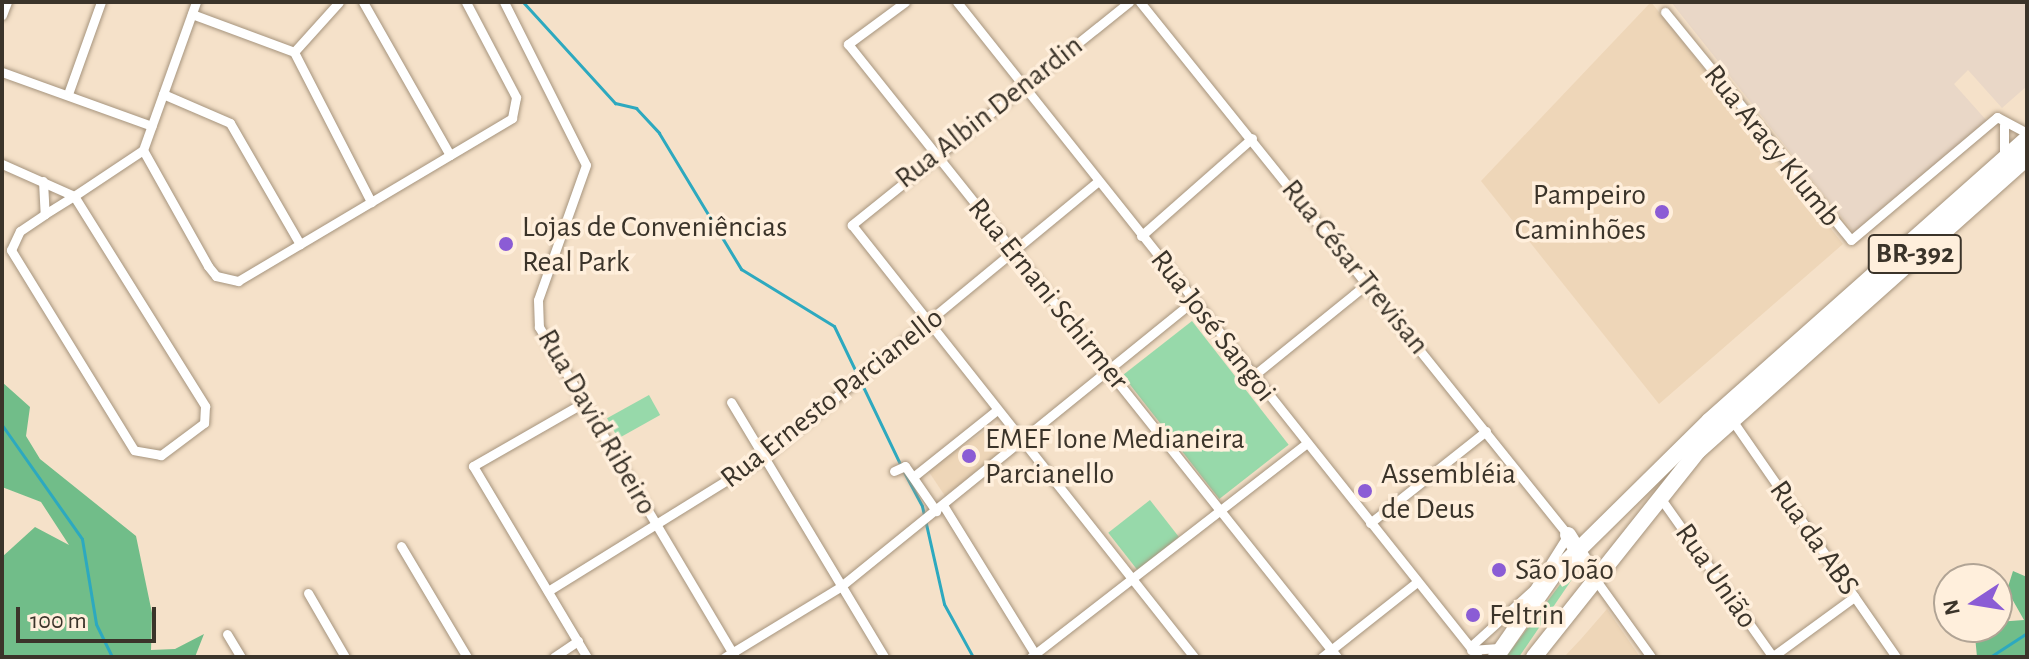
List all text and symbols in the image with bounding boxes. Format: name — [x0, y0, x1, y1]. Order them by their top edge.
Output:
street label: Rua Albin Denardin — [888, 28, 1090, 196]
street label: Rua Aracy Klumb — [1696, 58, 1848, 234]
street label: Rua César Trevisan — [1273, 172, 1437, 362]
place label: Pampeiro Caminhões — [1515, 177, 1646, 248]
street label: Rua Ernani Schirmer — [960, 191, 1136, 397]
marker: Pampeiro Caminhões — [1653, 203, 1671, 221]
place label: Lojas de Conveniências Real Park — [522, 209, 787, 280]
road number: BR-392 — [1867, 230, 1963, 278]
marker: Lojas de Conveniências Real Park — [497, 235, 515, 253]
street label: Rua José Sangoi — [1143, 243, 1283, 409]
street label: Rua Ernesto Parcianello — [714, 300, 950, 496]
street label: Rua David Ribeiro — [529, 323, 665, 521]
place label: EMEF Ione Medianeira Parcianello — [985, 421, 1245, 492]
marker: EMEF Ione Medianeira Parcianello — [960, 447, 978, 465]
place label: Assembléia de Deus — [1381, 456, 1516, 526]
street label: Rua da ABS — [1761, 474, 1867, 602]
marker: Assembléia de Deus — [1356, 482, 1374, 500]
street label: Rua União — [1667, 517, 1765, 635]
place label: São João — [1515, 552, 1614, 588]
marker: São João — [1490, 561, 1508, 579]
north arrow — [1933, 563, 2013, 643]
scale bar — [20, 591, 160, 641]
place label: Feltrin — [1489, 597, 1564, 633]
text: N — [1939, 598, 1964, 617]
marker: Feltrin — [1464, 606, 1482, 624]
text: 100 m — [30, 609, 87, 633]

